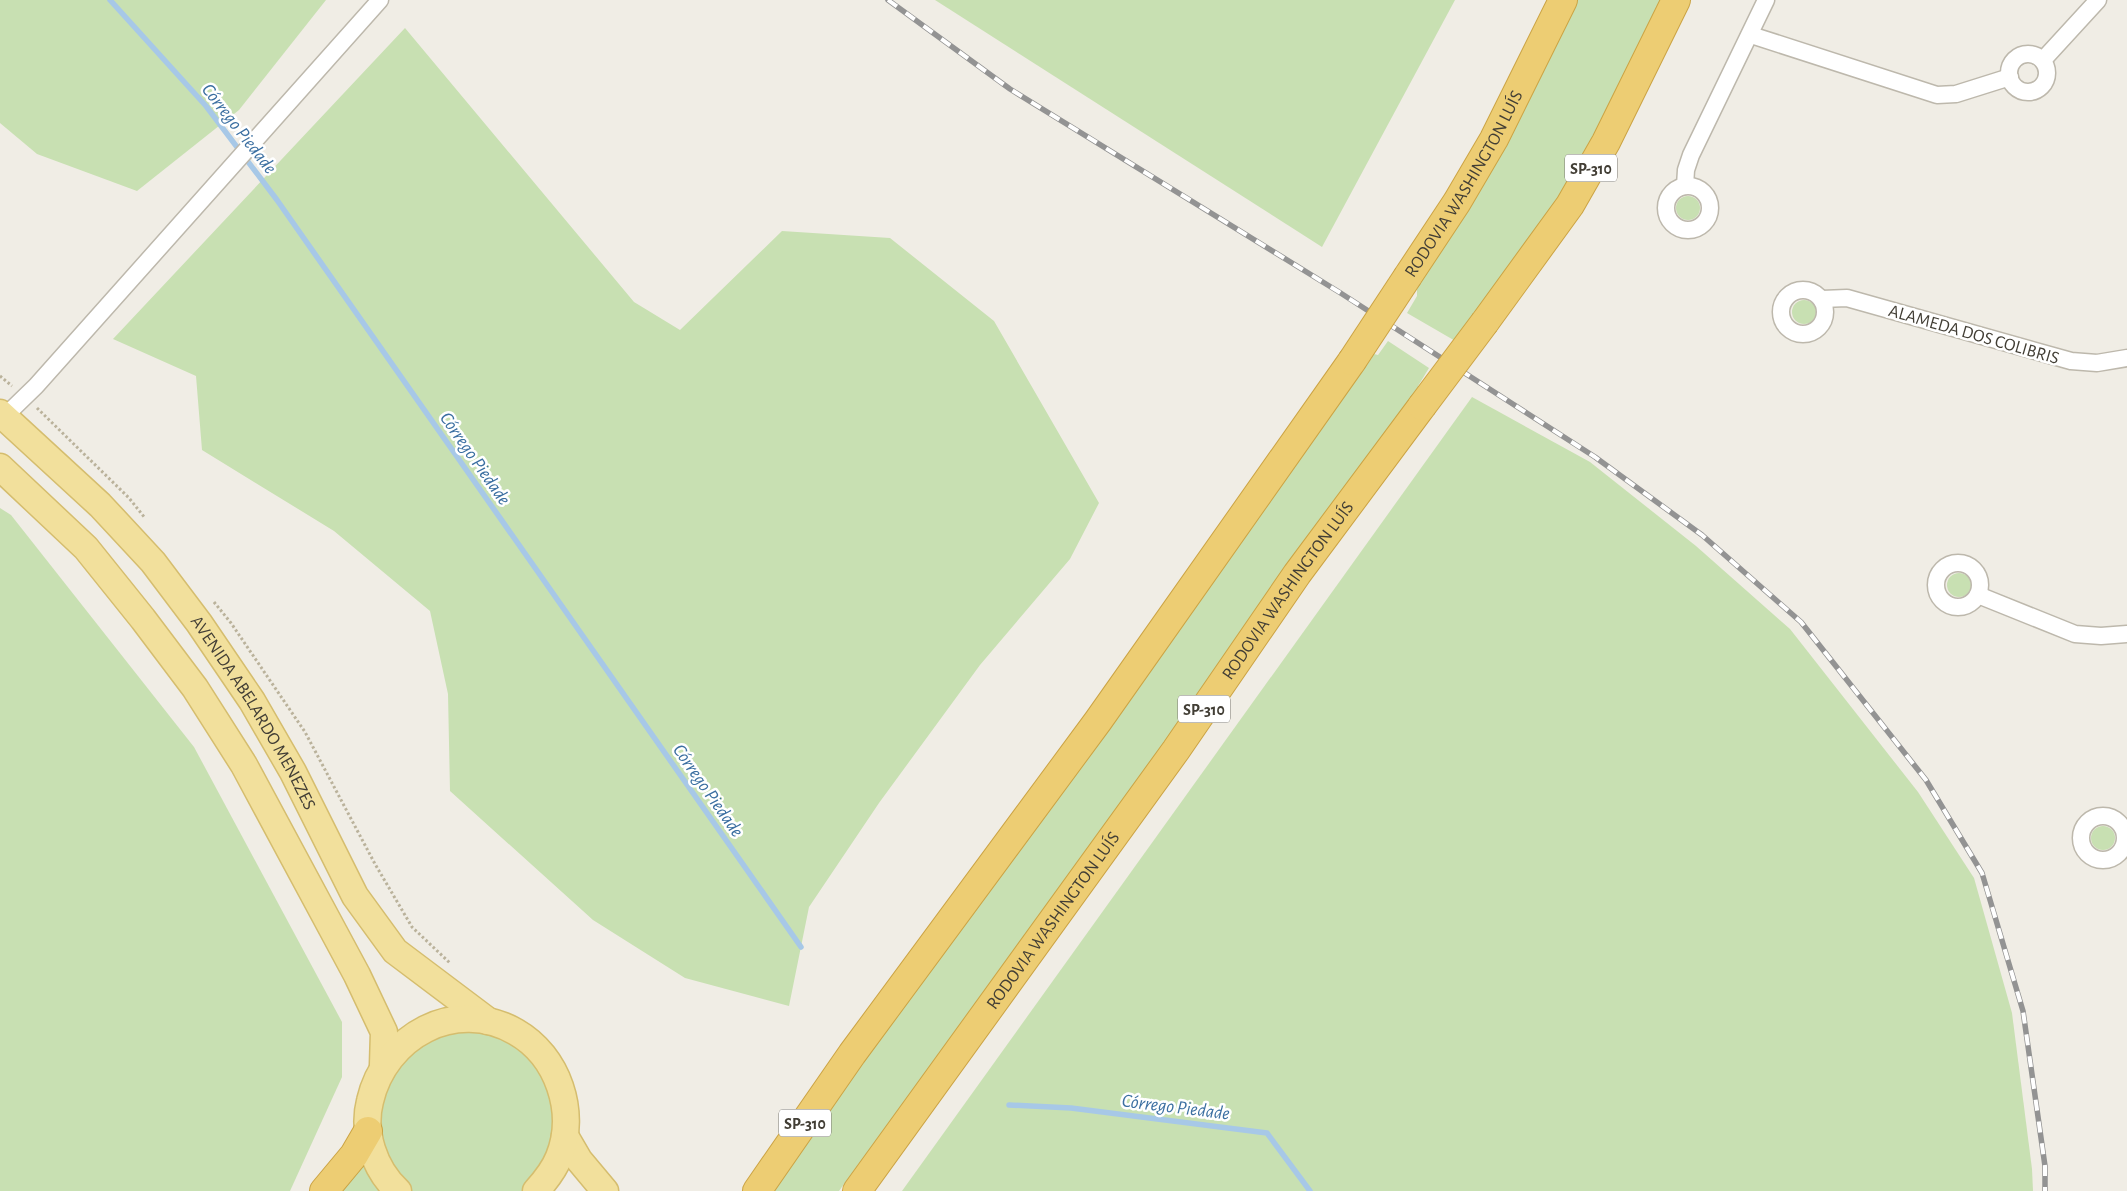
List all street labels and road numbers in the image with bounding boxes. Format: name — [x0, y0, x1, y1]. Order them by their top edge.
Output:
street label: RODOVIA WASHINGTON LUÍS — [1402, 88, 1527, 281]
road number: SP-310 — [1565, 154, 1617, 182]
street label: ALAMEDA DOS COLIBRIS — [1886, 302, 2061, 368]
street label: RODOVIA WASHINGTON LUÍS — [1219, 499, 1358, 683]
street label: AVENIDA ABELARDO MENEZES — [187, 612, 318, 813]
road number: SP-310 — [1178, 696, 1230, 722]
street label: RODOVIA WASHINGTON LUÍS — [984, 829, 1124, 1013]
road number: SP-310 — [779, 1110, 831, 1136]

